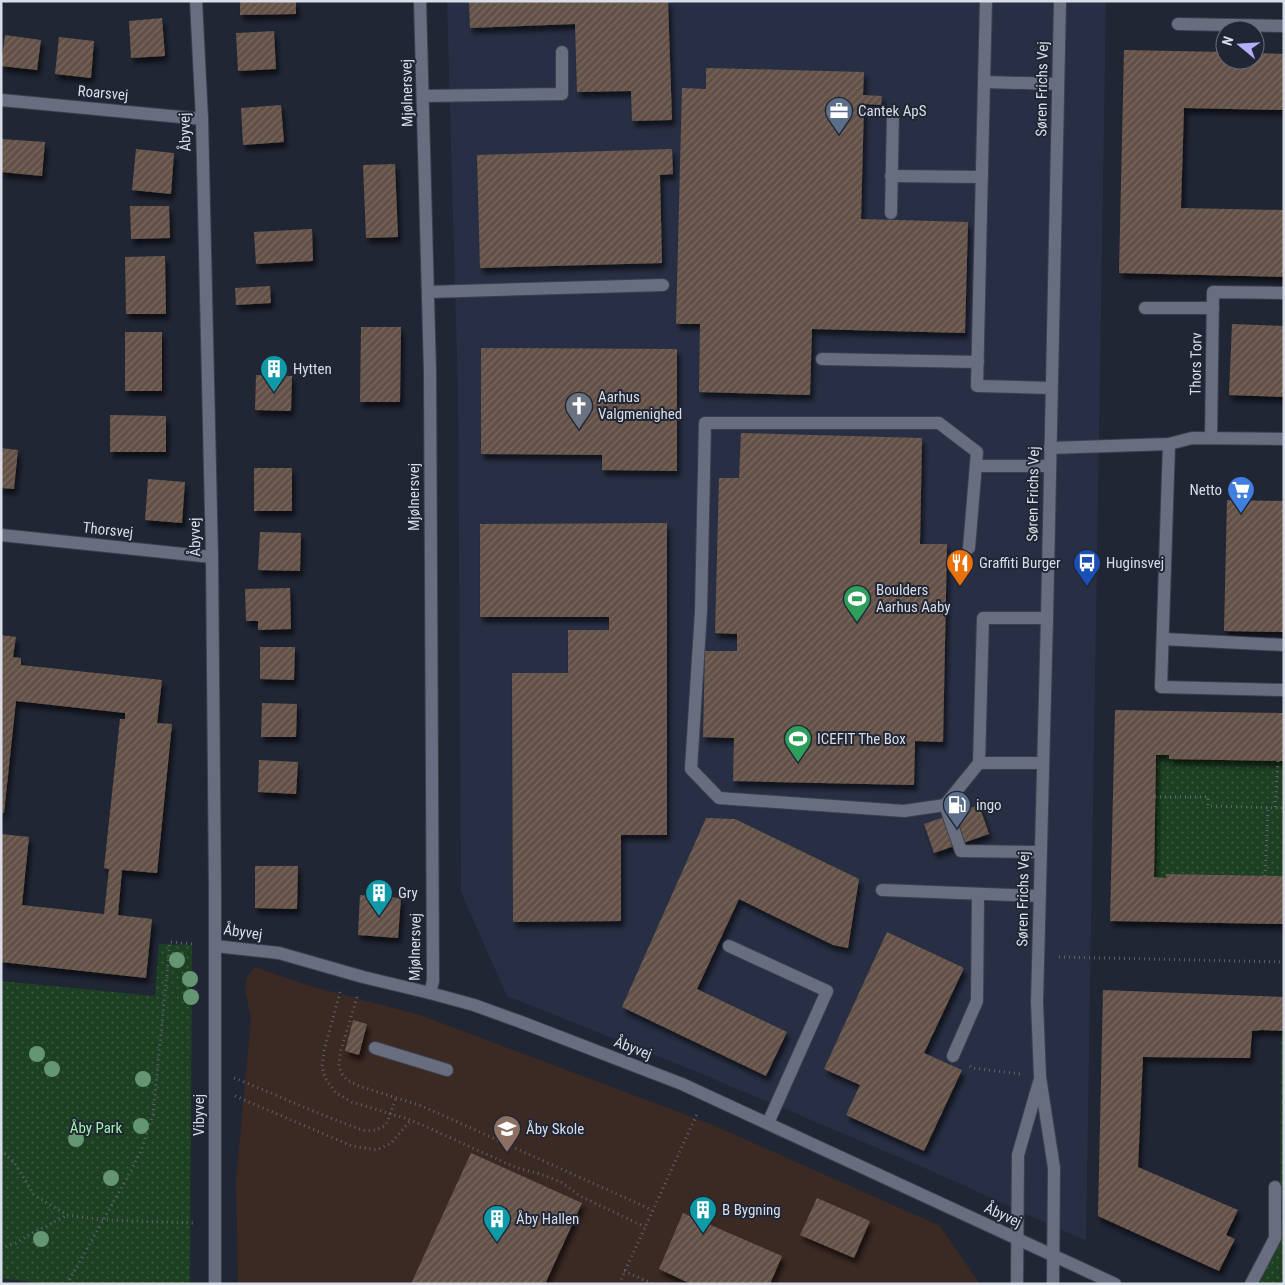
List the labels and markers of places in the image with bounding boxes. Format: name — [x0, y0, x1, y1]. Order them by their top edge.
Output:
office icon: Cantek ApS — [824, 96, 854, 135]
place label: Cantek ApS — [858, 102, 927, 120]
building icon: Hytten — [259, 354, 289, 393]
place label: Hytten — [293, 360, 332, 378]
place label: Aarhus Valgmenighed — [598, 388, 682, 423]
church icon: Aarhus Valgmenighed — [564, 391, 594, 430]
supermarket icon: Netto — [1226, 475, 1256, 514]
place label: Netto — [1189, 481, 1222, 499]
restaurant icon: Graffiti Burger — [945, 548, 975, 587]
bus stop icon: Huginsvej — [1072, 548, 1102, 587]
place label: Graffiti Burger — [979, 554, 1061, 572]
place label: Huginsvej — [1106, 554, 1164, 572]
place label: Boulders Aarhus Aaby — [876, 581, 951, 616]
sports icon: Boulders Aarhus Aaby — [842, 584, 872, 623]
sports icon: ICEFIT The Box — [783, 724, 813, 763]
place label: ICEFIT The Box — [817, 730, 906, 748]
fuel station icon: ingo — [942, 790, 972, 829]
place label: ingo — [976, 796, 1002, 814]
building icon: Gry — [364, 878, 394, 917]
place label: Gry — [398, 884, 418, 902]
school or university icon: Åby Skole — [492, 1114, 522, 1153]
place label: Åby Skole — [526, 1120, 584, 1138]
building icon: B Bygning — [688, 1195, 718, 1234]
place label: B Bygning — [722, 1201, 781, 1219]
building icon: Åby Hallen — [482, 1204, 512, 1243]
place label: Åby Hallen — [516, 1210, 579, 1228]

